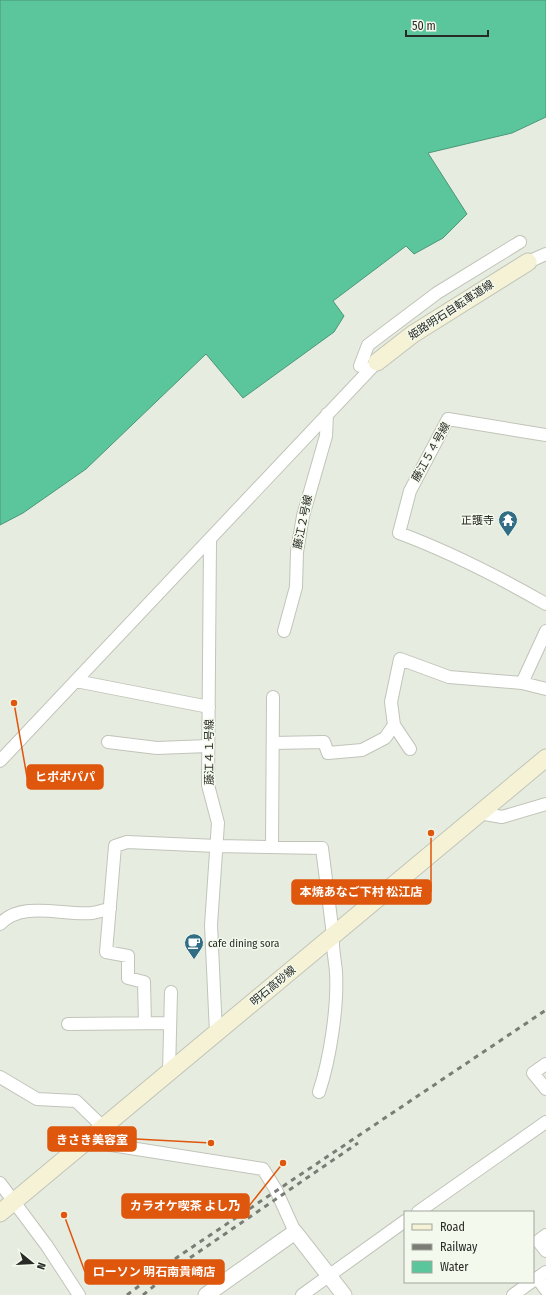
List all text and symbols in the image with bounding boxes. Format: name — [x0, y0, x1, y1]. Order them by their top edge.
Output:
scale bar — [406, 12, 488, 38]
text: 50 m — [412, 19, 436, 33]
street label: 姫路明石自転車道線 — [406, 278, 496, 342]
street label: 藤江５４号線 — [409, 420, 453, 484]
street label: 藤江２号線 — [291, 494, 315, 550]
temple icon: 正護寺 — [497, 509, 519, 537]
place label: 正護寺 — [461, 514, 494, 527]
street label: 藤江４１号線 — [203, 719, 216, 785]
callout: ヒポポパパ — [27, 765, 103, 789]
text: ヒポポパパ — [35, 770, 95, 784]
callout: 本焼あなご下村 松江店 — [292, 880, 431, 904]
text: 本焼あなご下村 松江店 — [300, 885, 422, 899]
cafe icon: cafe dining sora — [183, 932, 205, 960]
place label: cafe dining sora — [208, 937, 279, 950]
street label: 明石高砂線 — [248, 963, 298, 1009]
callout: きさき美容室 — [48, 1127, 136, 1151]
text: きさき美容室 — [56, 1133, 128, 1147]
callout: カラオケ喫茶 よし乃 — [122, 1194, 249, 1218]
text: カラオケ喫茶 よし乃 — [130, 1199, 240, 1213]
legend — [404, 1211, 534, 1283]
text: Road — [440, 1220, 465, 1234]
text: Railway — [440, 1240, 478, 1254]
north arrow — [12, 1243, 52, 1283]
callout: ローソン 明石南貴崎店 — [85, 1260, 224, 1284]
text: Water — [440, 1260, 469, 1274]
text: N — [34, 1261, 48, 1271]
text: ローソン 明石南貴崎店 — [93, 1265, 215, 1279]

